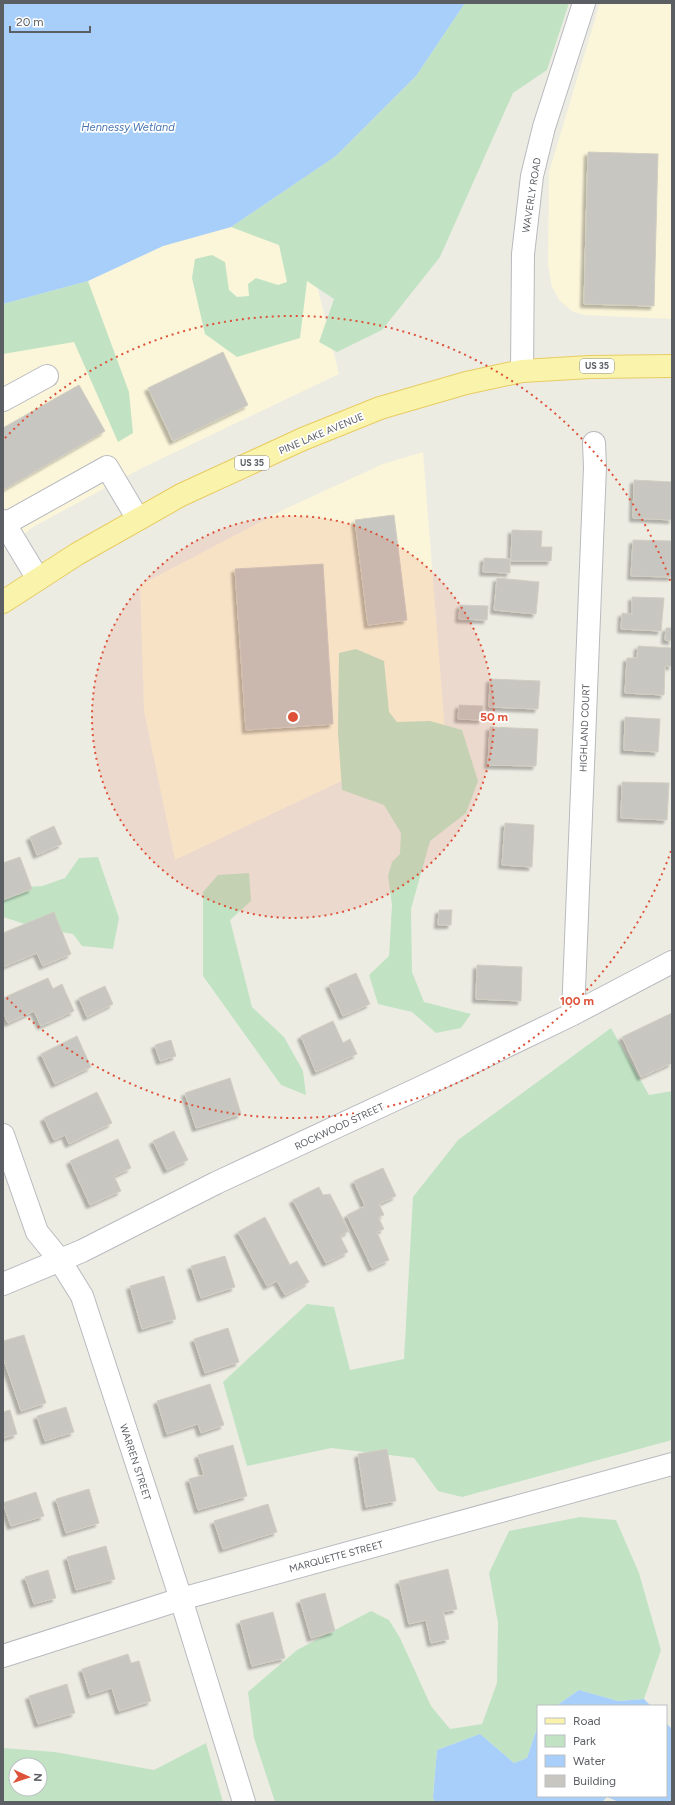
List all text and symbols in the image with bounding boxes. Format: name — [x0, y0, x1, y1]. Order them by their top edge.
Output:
scale bar — [10, 8, 90, 34]
text: 20 m — [16, 15, 44, 29]
water label: Hennessy Wetland — [81, 121, 175, 134]
street label: WAVERLY ROAD — [519, 156, 544, 234]
road number: US 35 — [580, 359, 614, 373]
street label: PINE LAKE AVENUE — [277, 410, 366, 457]
road number: US 35 — [235, 456, 269, 470]
street label: HIGHLAND COURT — [576, 683, 593, 772]
centre of rings — [286, 710, 300, 724]
text: 50 m — [480, 710, 508, 724]
text: 100 m — [560, 994, 594, 1008]
street label: ROCKWOOD STREET — [292, 1100, 386, 1153]
street label: WARREN STREET — [117, 1422, 154, 1503]
street label: MARQUETTE STREET — [288, 1538, 385, 1575]
legend — [537, 1705, 667, 1797]
text: Road — [573, 1714, 601, 1728]
text: Park — [573, 1734, 596, 1748]
text: Water — [573, 1754, 605, 1768]
north arrow — [8, 1757, 48, 1797]
text: N — [31, 1773, 44, 1782]
text: Building — [573, 1774, 616, 1788]

